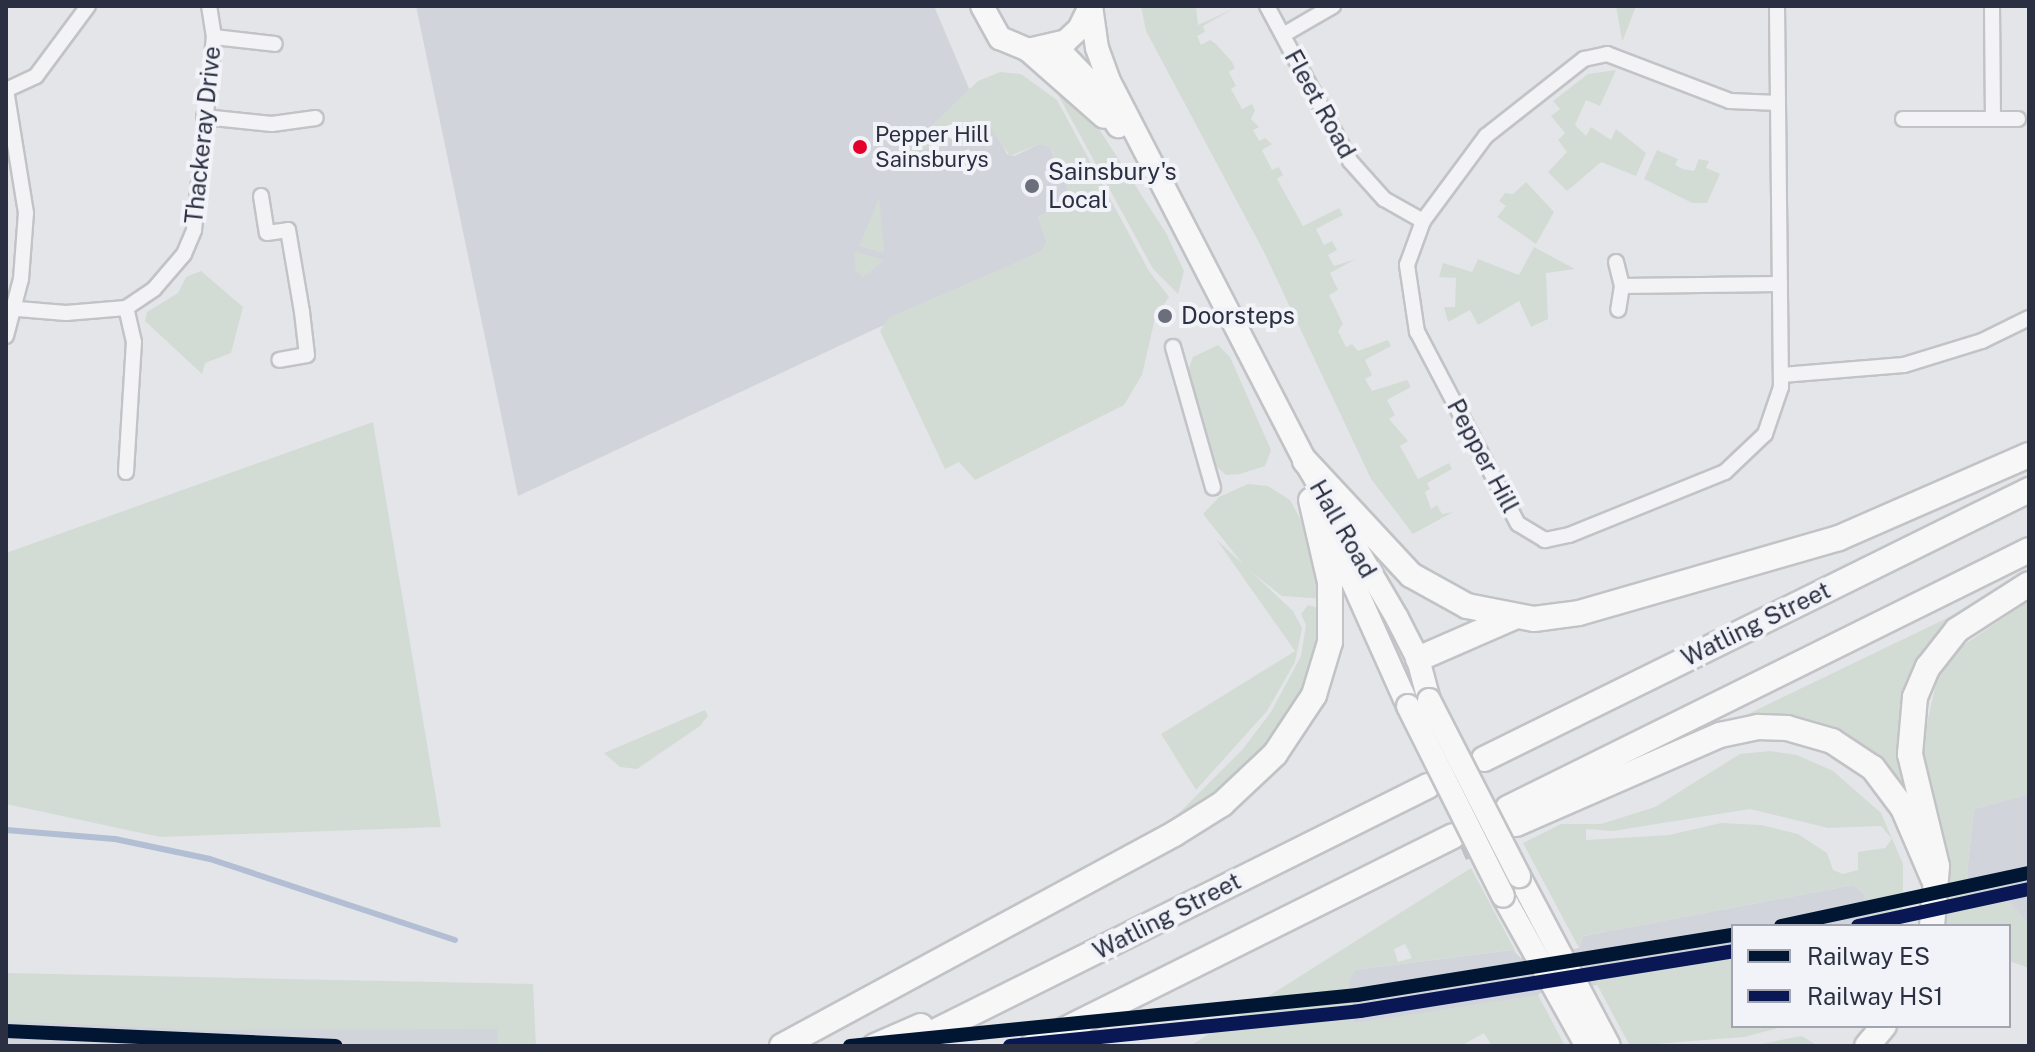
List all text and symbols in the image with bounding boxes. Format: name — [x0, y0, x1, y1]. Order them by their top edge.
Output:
street label: Thackeray Drive — [179, 45, 227, 225]
street label: Fleet Road — [1278, 45, 1362, 163]
place label: Pepper Hill Sainsburys — [875, 121, 989, 172]
marker: Pepper Hill Sainsburys — [852, 139, 868, 155]
place label: Sainsbury's Local — [1048, 158, 1177, 214]
marker: Sainsbury's Local — [1023, 177, 1041, 195]
place label: Doorsteps — [1181, 302, 1295, 330]
marker: Doorsteps — [1156, 307, 1174, 325]
street label: Pepper Hill — [1441, 394, 1525, 518]
street label: Hall Road — [1303, 475, 1383, 583]
street label: Watling Street — [1677, 576, 1835, 672]
street label: Watling Street — [1088, 866, 1246, 966]
legend — [1731, 924, 2011, 1028]
text: Railway ES — [1807, 942, 1930, 970]
text: Railway HS1 — [1807, 982, 1943, 1010]

